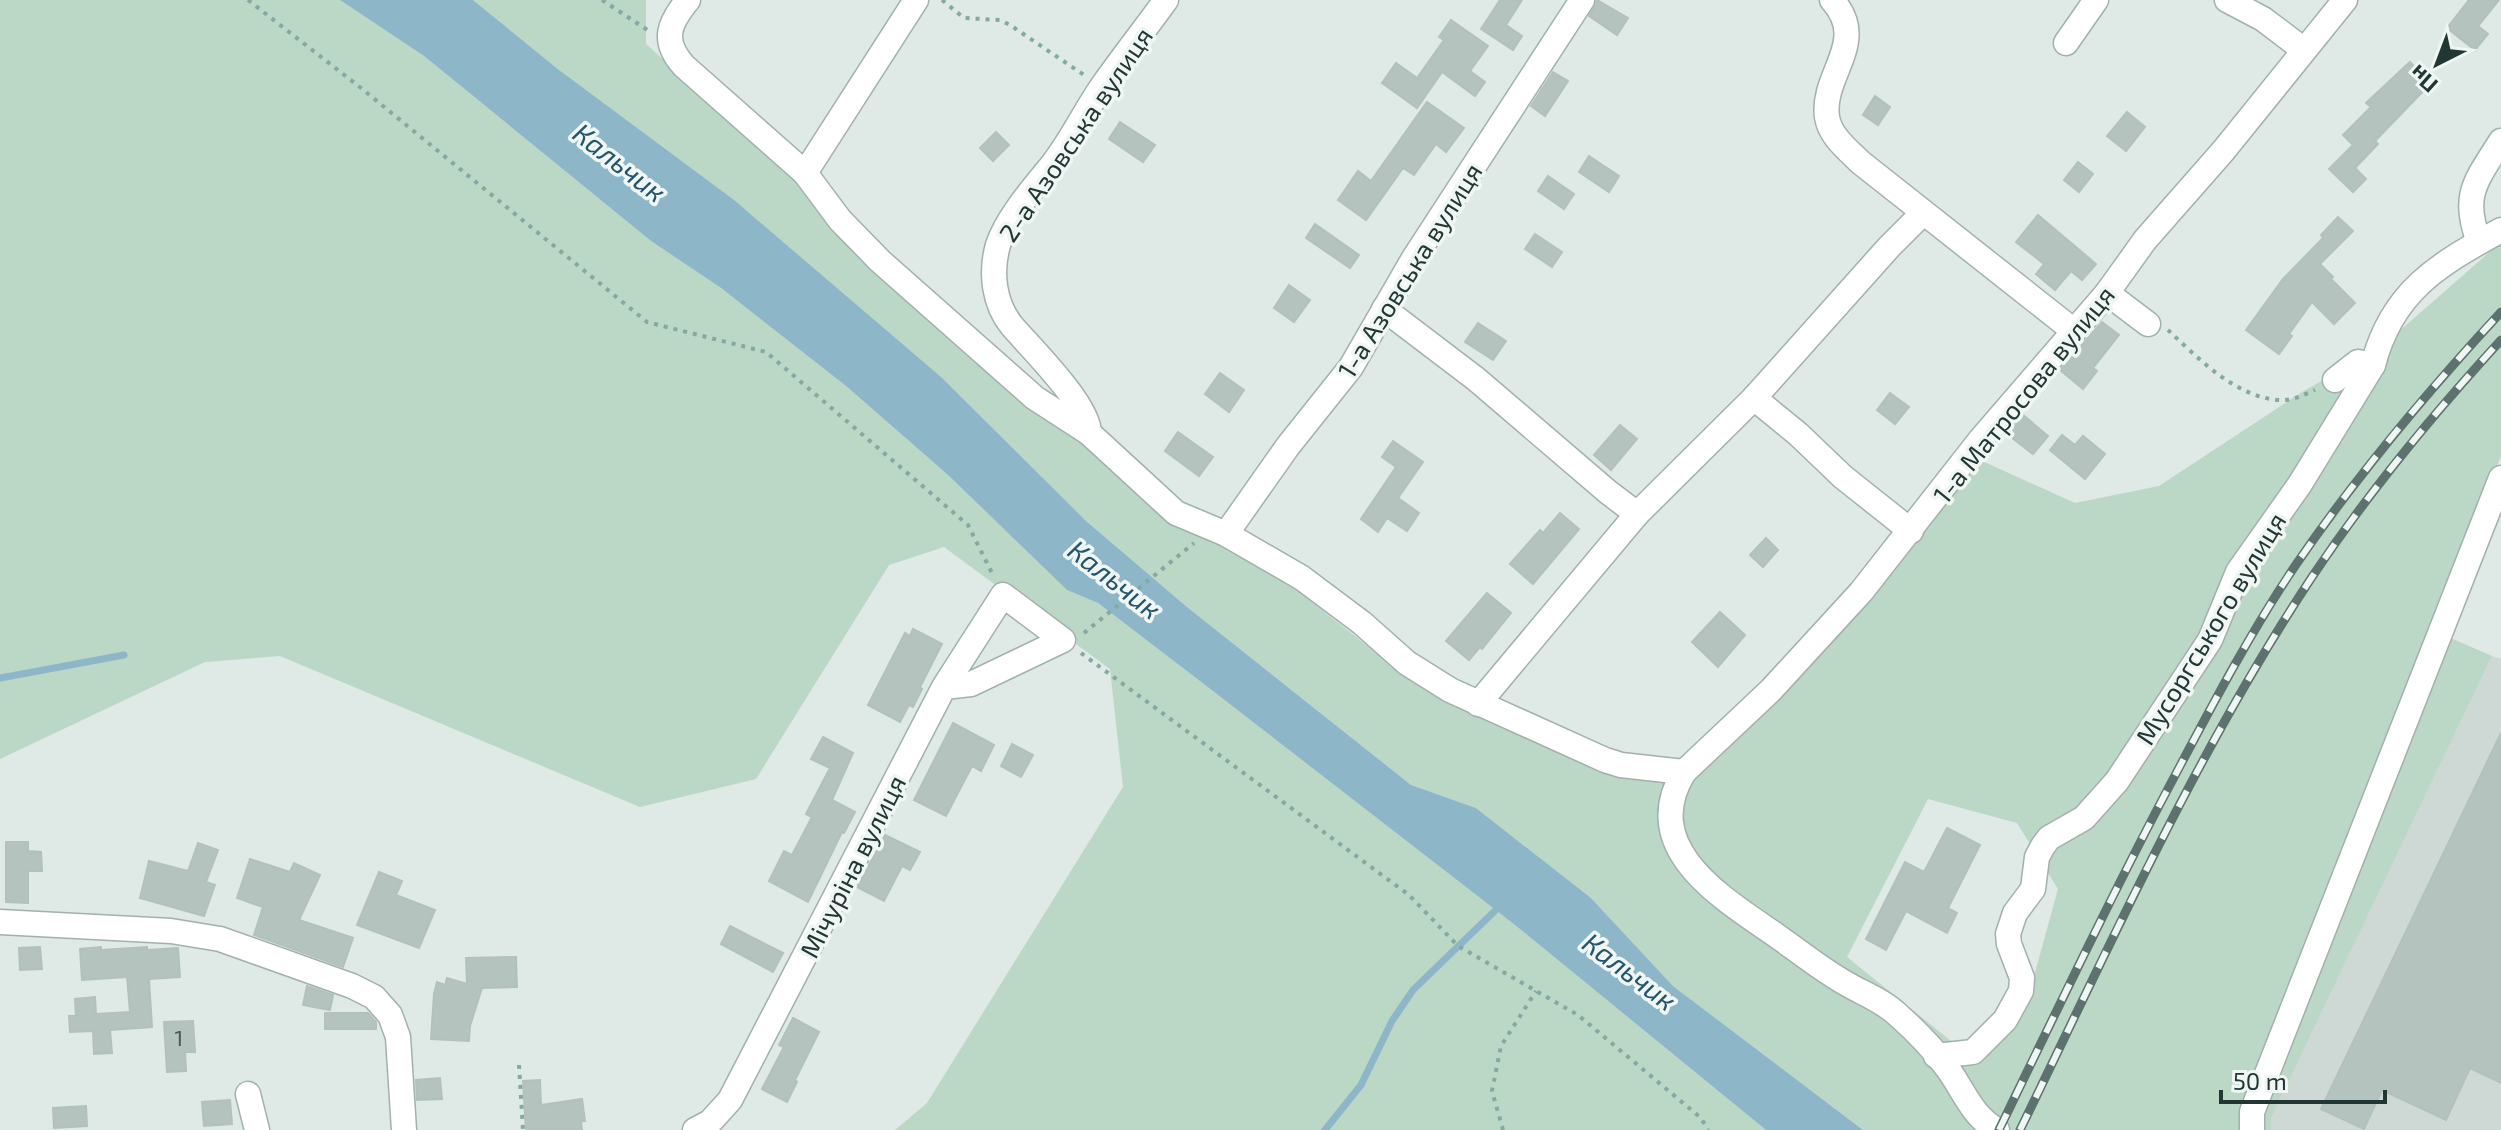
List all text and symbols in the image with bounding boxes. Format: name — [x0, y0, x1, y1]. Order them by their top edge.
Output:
street label: 2-а Азовська вулиця — [992, 21, 1159, 248]
north arrow — [2397, 24, 2477, 104]
text: Пн — [2404, 60, 2442, 99]
water label: Кальчик — [567, 115, 673, 209]
street label: 1-а Азовська вулиця — [1330, 157, 1489, 384]
street label: 1-а Матросова вулиця — [1926, 279, 2121, 510]
street label: Мусоргського вулиця — [2129, 507, 2292, 750]
water label: Кальчик — [1062, 532, 1168, 626]
street label: Мічуріна вулиця — [793, 770, 912, 963]
water label: Кальчик — [1576, 925, 1684, 1017]
house number: 1 — [175, 1024, 183, 1050]
scale bar — [2221, 1054, 2385, 1104]
text: 50 m — [2233, 1066, 2287, 1095]

